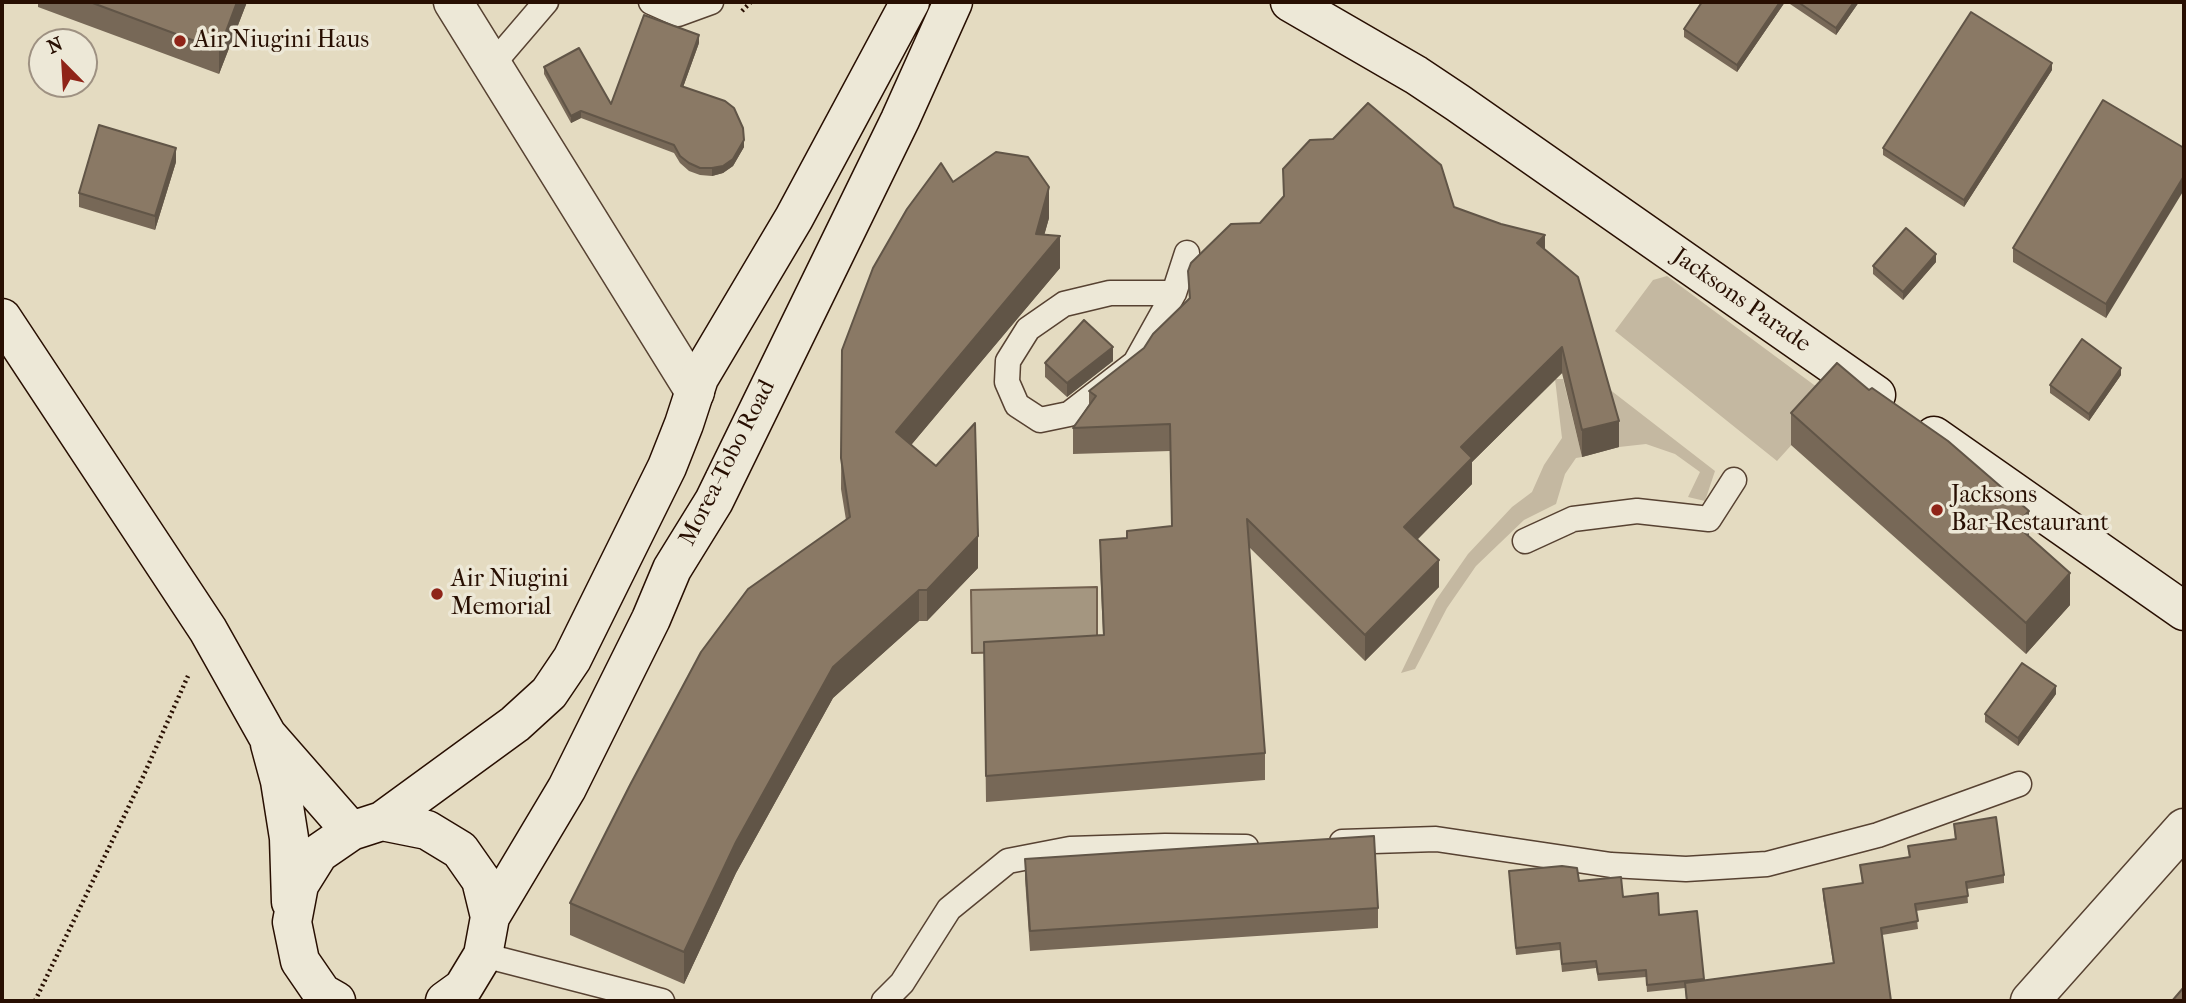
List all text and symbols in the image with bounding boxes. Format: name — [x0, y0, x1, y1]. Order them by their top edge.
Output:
place label: Air Niugini Haus — [194, 27, 369, 55]
north arrow — [28, 28, 98, 98]
text: N — [44, 33, 66, 59]
marker: Air Niugini Haus — [172, 33, 188, 49]
street label: Jacksons Parade — [1666, 243, 1816, 359]
street label: Morea-Tobo Road — [674, 375, 782, 551]
place label: Jacksons Bar-Restaurant — [1951, 482, 2109, 538]
marker: Jacksons Bar-Restaurant — [1929, 502, 1945, 518]
place label: Air Niugini Memorial — [451, 566, 568, 622]
marker: Air Niugini Memorial — [429, 586, 445, 602]

